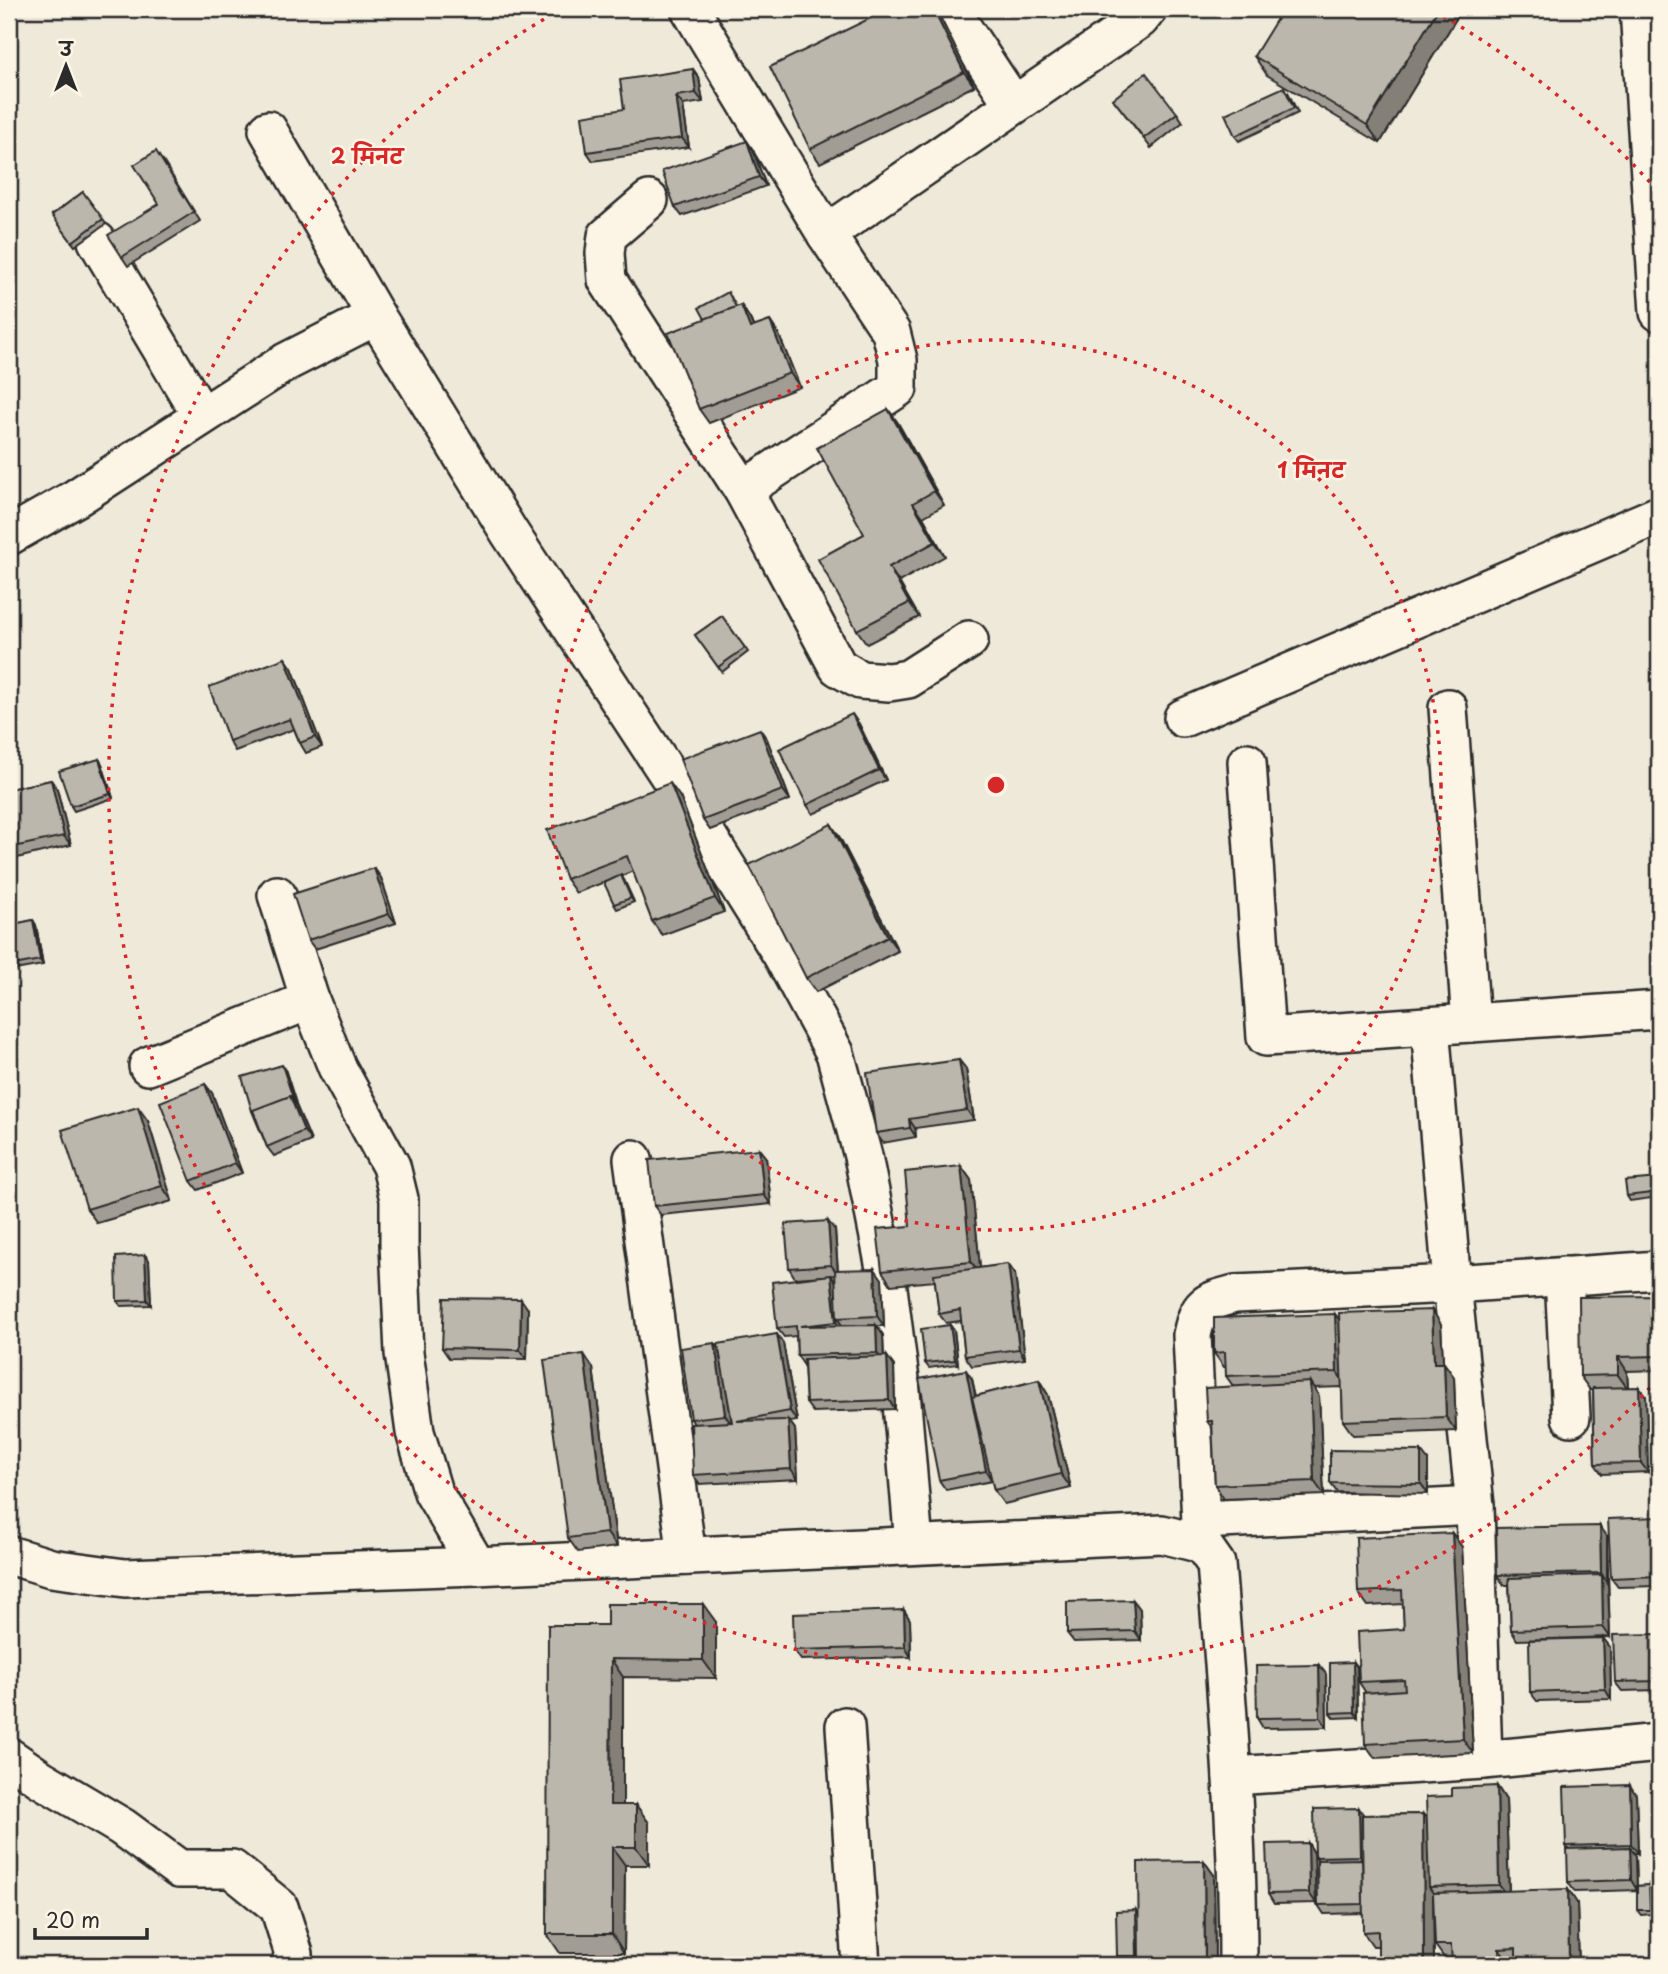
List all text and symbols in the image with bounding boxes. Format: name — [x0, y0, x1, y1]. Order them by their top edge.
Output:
north arrow — [32, 32, 102, 102]
text: उ — [58, 34, 75, 62]
text: 2 मिनट — [331, 139, 405, 171]
text: 1 मिनट — [1277, 453, 1347, 485]
centre of rings — [984, 773, 1008, 797]
scale bar — [35, 1897, 147, 1941]
text: 20 m — [46, 1903, 100, 1935]

